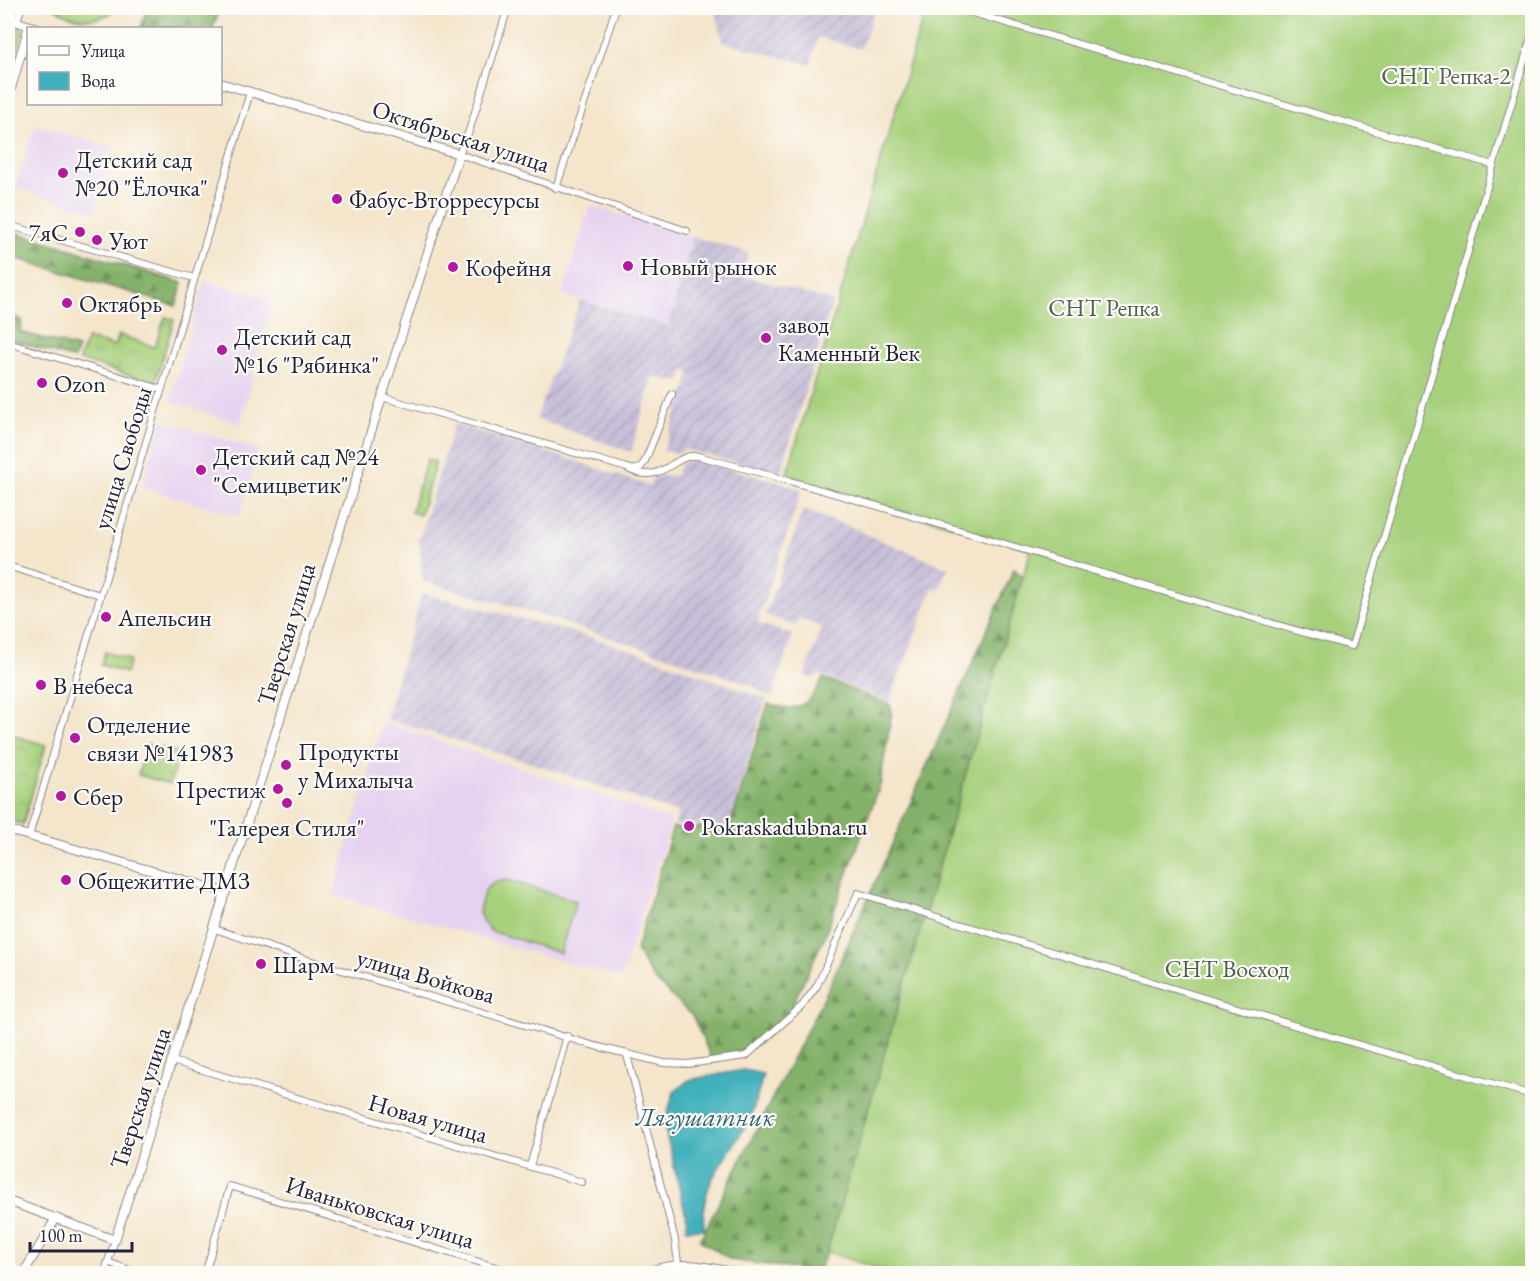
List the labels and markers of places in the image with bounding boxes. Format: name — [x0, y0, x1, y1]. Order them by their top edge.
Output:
place label: Детский сад №20 "Ёлочка" — [75, 144, 208, 203]
marker: Детский сад №20 "Ёлочка" — [56, 166, 70, 180]
place label: Фабус-Вторресурсы — [349, 184, 540, 215]
marker: Фабус-Вторресурсы — [330, 192, 344, 206]
place label: 7яС — [29, 217, 68, 248]
marker: 7яС — [73, 225, 87, 239]
place label: Уют — [108, 225, 148, 256]
marker: Уют — [90, 233, 104, 247]
place label: Новый рынок — [640, 251, 777, 282]
place label: Кофейня — [465, 252, 552, 283]
marker: Новый рынок — [621, 259, 635, 273]
marker: Кофейня — [446, 260, 460, 274]
place label: Октябрь — [79, 288, 162, 319]
marker: Октябрь — [60, 296, 74, 310]
place label: завод Каменный Век — [778, 309, 920, 368]
place label: Детский сад №16 "Рябинка" — [234, 321, 379, 380]
marker: завод Каменный Век — [759, 331, 773, 345]
marker: Детский сад №16 "Рябинка" — [215, 343, 229, 357]
place label: Ozon — [54, 368, 106, 399]
marker: Ozon — [35, 376, 49, 390]
place label: Детский сад №24 "Семицветик" — [213, 441, 379, 500]
marker: Детский сад №24 "Семицветик" — [194, 463, 208, 477]
place label: Апельсин — [117, 602, 212, 633]
marker: Апельсин — [99, 610, 113, 624]
place label: В небеса — [53, 670, 134, 701]
marker: В небеса — [34, 678, 48, 692]
place label: Отделение связи №141983 — [87, 709, 234, 768]
marker: Отделение связи №141983 — [68, 731, 82, 745]
place label: Продукты у Михалыча — [298, 736, 414, 795]
marker: Продукты у Михалыча — [279, 758, 293, 772]
place label: Престиж — [175, 774, 266, 805]
place label: Сбер — [73, 781, 123, 812]
marker: Престиж — [271, 782, 285, 796]
marker: Сбер — [54, 789, 68, 803]
marker: "Галерея Стиля" — [280, 796, 294, 810]
place label: Pokraskadubna.ru — [701, 811, 868, 842]
place label: "Галерея Стиля" — [209, 812, 365, 843]
marker: Pokraskadubna.ru — [682, 819, 696, 833]
place label: Общежитие ДМЗ — [78, 865, 250, 896]
marker: Общежитие ДМЗ — [59, 873, 73, 887]
place label: Шарм — [273, 949, 335, 980]
marker: Шарм — [254, 957, 268, 971]

